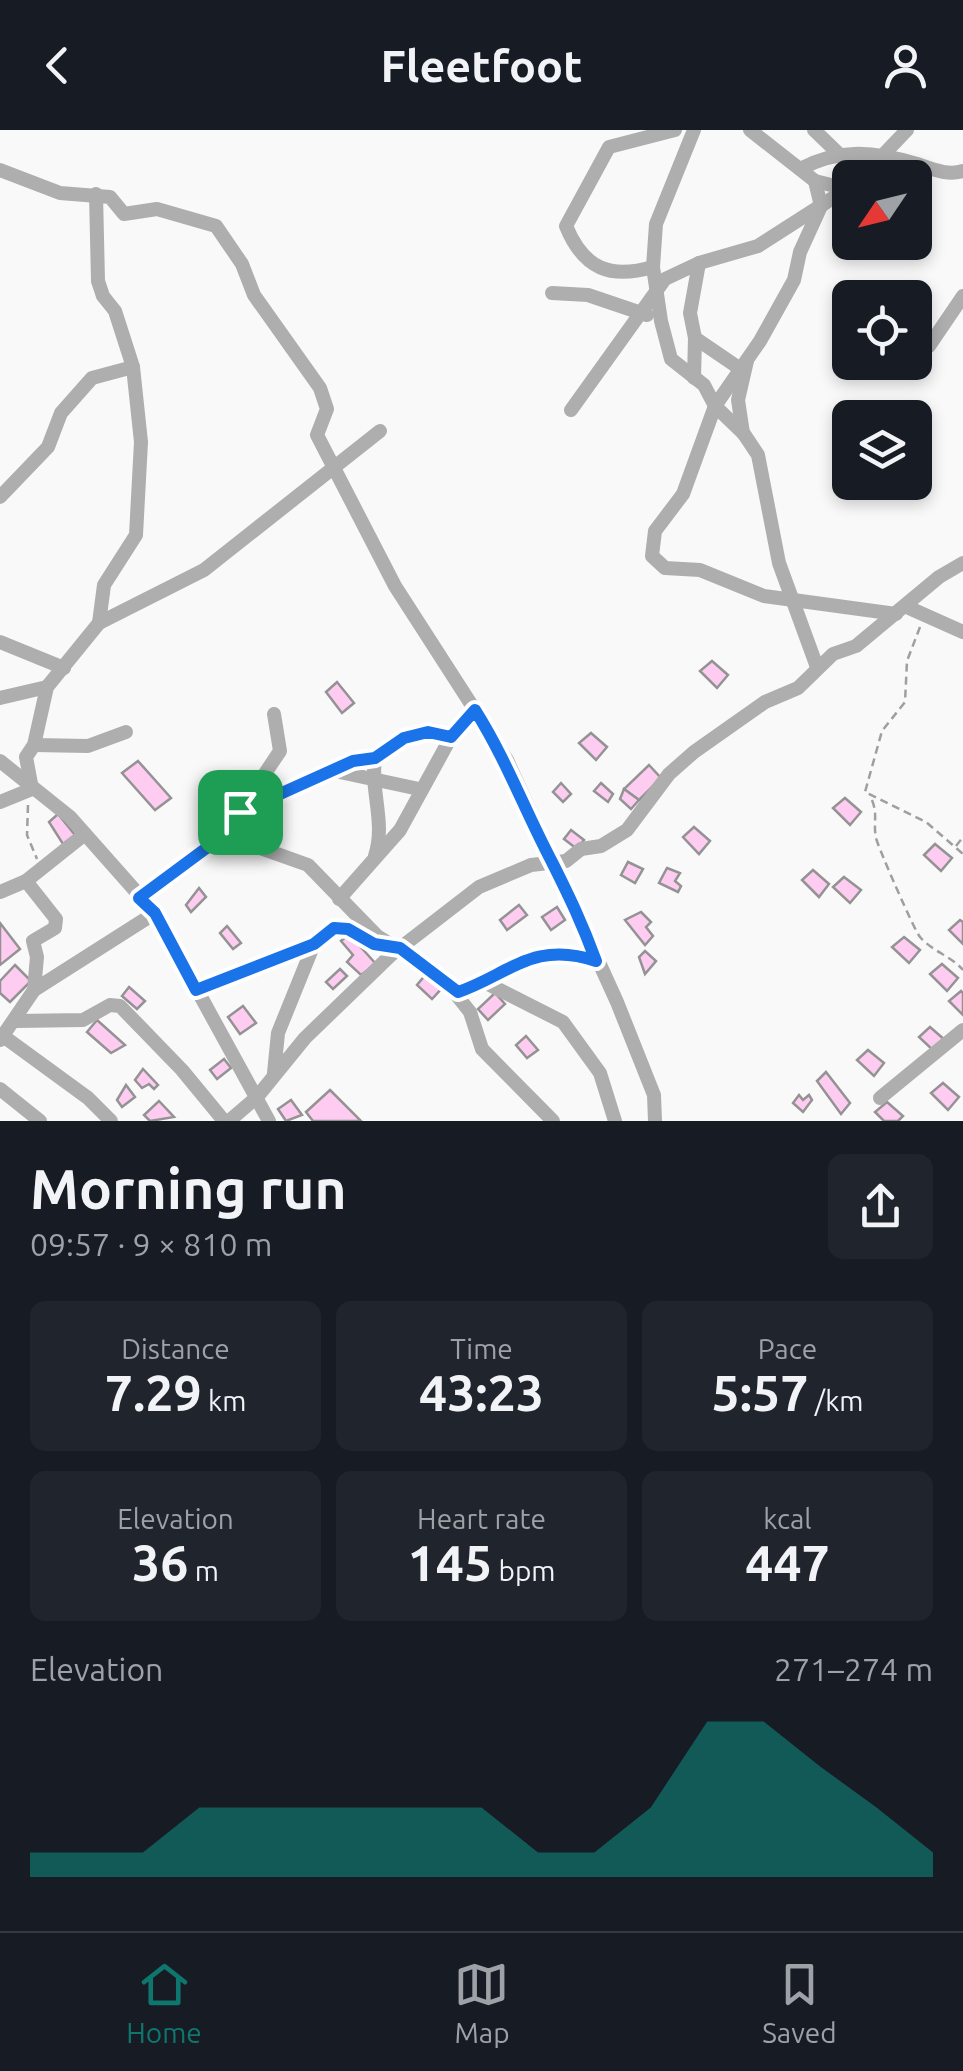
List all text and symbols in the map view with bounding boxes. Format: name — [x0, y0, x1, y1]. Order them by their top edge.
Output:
icon: back — [30, 38, 85, 93]
icon: person — [878, 38, 933, 93]
text: Fleetfoot — [381, 40, 583, 91]
north arrow — [832, 160, 932, 260]
map controls — [832, 160, 932, 500]
button: locate — [832, 280, 932, 380]
button: layers — [832, 400, 932, 500]
pin — [198, 770, 283, 855]
icon: arrive — [213, 785, 268, 840]
button: share — [828, 1154, 933, 1259]
text: Morning run — [30, 1158, 347, 1219]
text: 09:57 · 9 × 810 m — [30, 1226, 272, 1262]
text: Distance — [121, 1333, 230, 1364]
text: Time — [450, 1333, 513, 1364]
text: Pace — [758, 1333, 817, 1364]
text: 7.29 — [105, 1364, 202, 1420]
text: 43:23 — [419, 1364, 544, 1420]
text: 5:57 — [712, 1364, 808, 1420]
text: km — [202, 1385, 246, 1416]
text: /km — [808, 1385, 863, 1416]
text: Elevation — [117, 1503, 234, 1534]
text: Heart rate — [417, 1503, 546, 1534]
text: kcal — [763, 1503, 812, 1534]
text: 36 — [132, 1534, 188, 1590]
text: 145 — [408, 1534, 492, 1590]
text: 447 — [745, 1534, 830, 1590]
text: m — [188, 1555, 219, 1586]
text: bpm — [492, 1555, 555, 1586]
text: Elevation — [30, 1651, 163, 1687]
text: 271–274 m — [774, 1651, 933, 1687]
tab: Home — [126, 1957, 202, 2048]
tab: Map — [454, 1957, 510, 2048]
tab: Saved — [762, 1957, 837, 2048]

